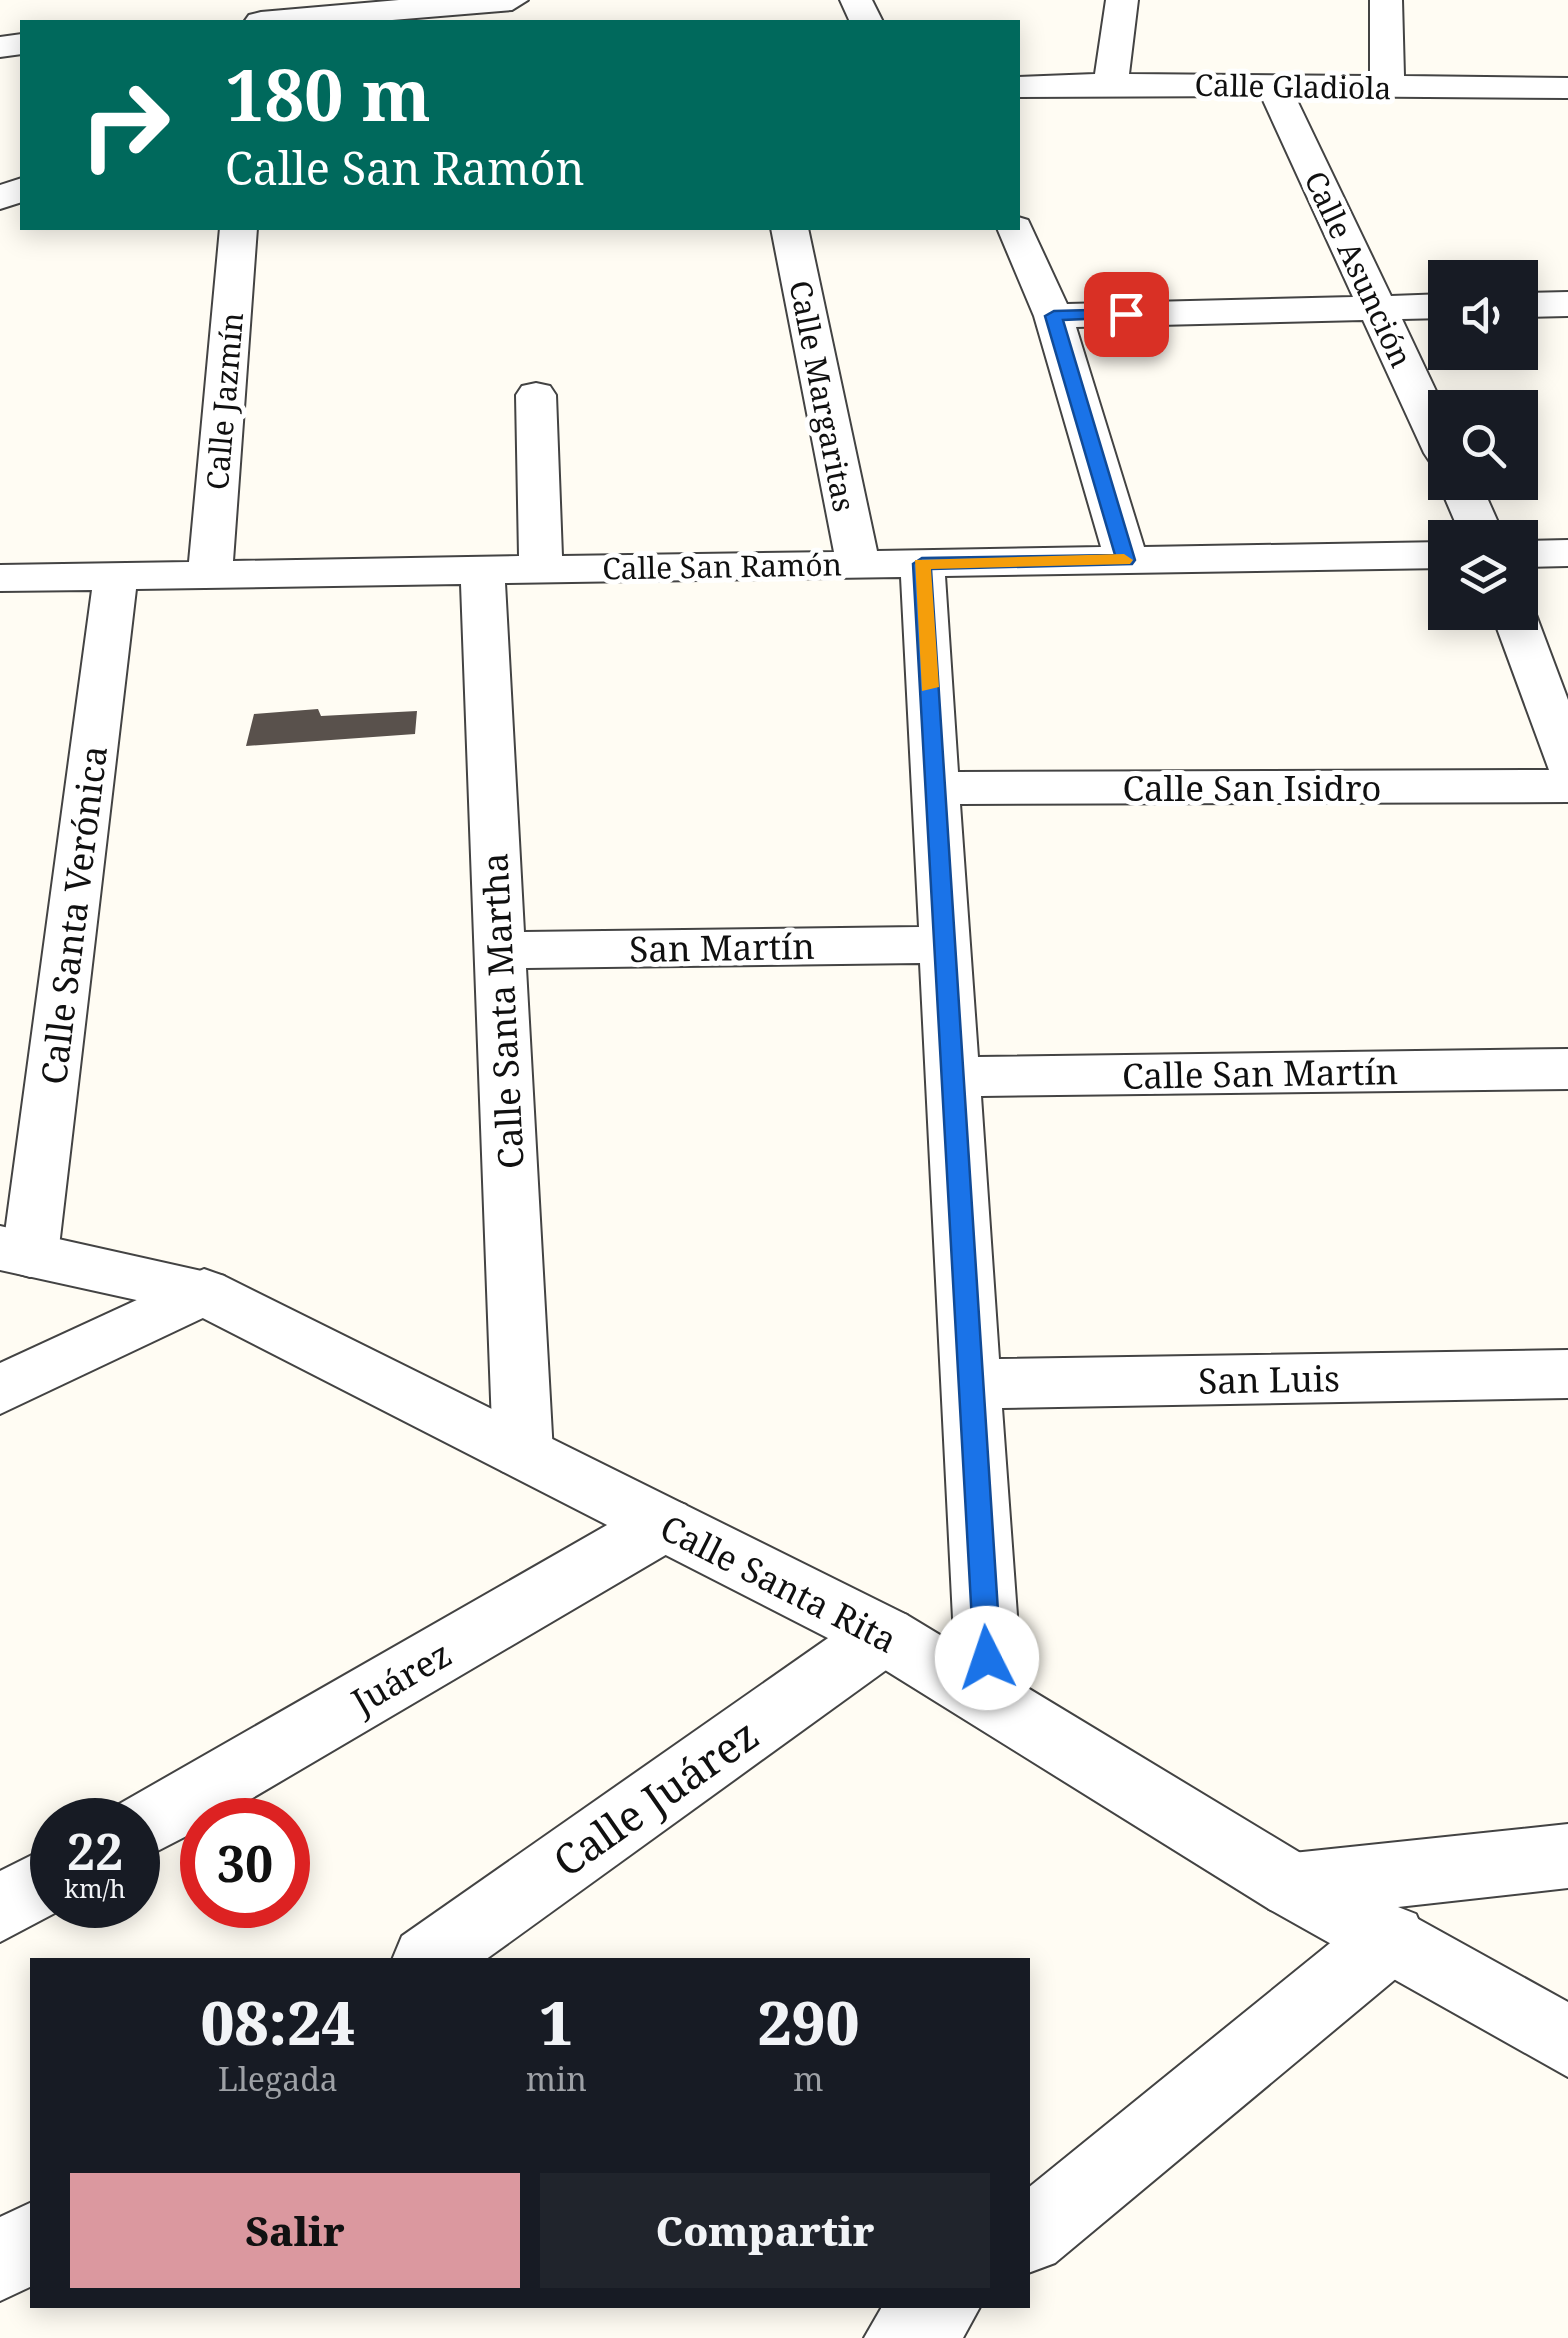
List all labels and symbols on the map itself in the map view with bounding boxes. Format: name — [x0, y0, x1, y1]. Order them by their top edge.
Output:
street label: Calle Gladiola — [1194, 64, 1392, 108]
street label: Calle Asunción — [1296, 164, 1422, 374]
pin — [1084, 272, 1169, 357]
street label: Calle Margaritas — [780, 277, 866, 515]
street label: Calle Jazmín — [196, 311, 252, 491]
street label: Calle San Ramón — [602, 543, 842, 589]
street label: Calle Santa Verónica — [29, 743, 117, 1087]
street label: Calle San Isidro — [1122, 764, 1382, 811]
street label: Calle Santa Martha — [470, 852, 534, 1170]
street label: San Martín — [629, 922, 815, 972]
street label: Calle San Martín — [1121, 1047, 1399, 1099]
street label: San Luis — [1198, 1354, 1340, 1404]
street label: Calle Santa Rita — [653, 1503, 905, 1663]
position arrow — [935, 1606, 1039, 1710]
street label: Juárez — [342, 1630, 459, 1725]
street label: Calle Juárez — [541, 1705, 769, 1889]
speed limit sign: 30 — [180, 1798, 310, 1928]

